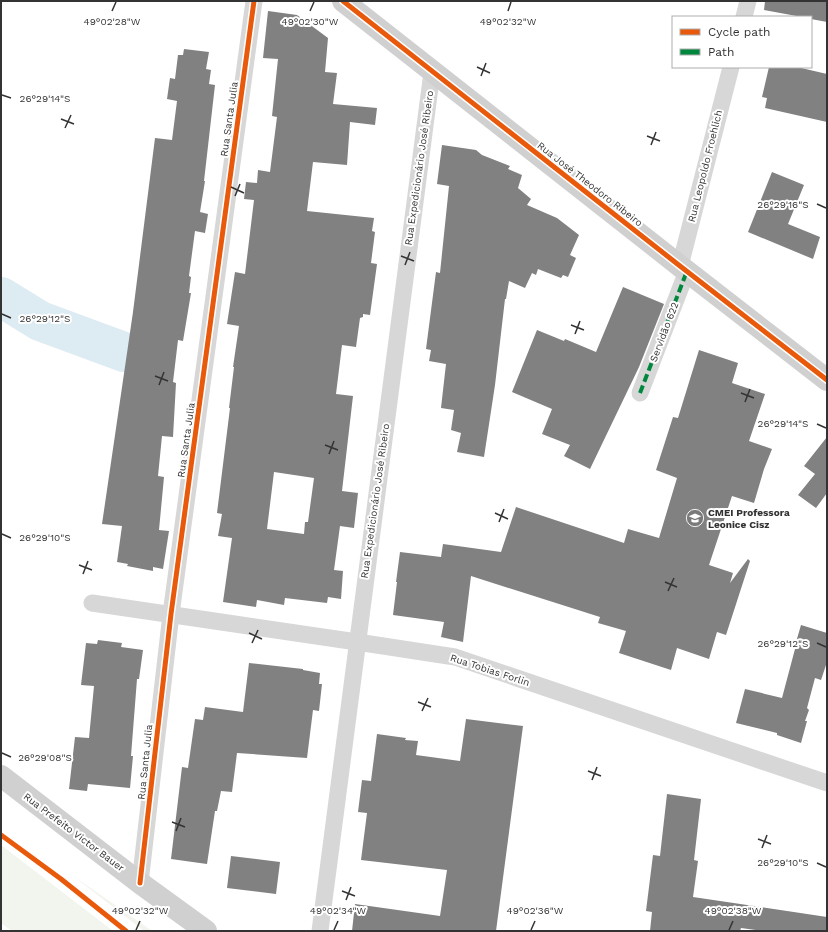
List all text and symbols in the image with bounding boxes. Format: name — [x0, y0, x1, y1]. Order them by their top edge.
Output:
text: 49°02'28"W — [84, 16, 141, 27]
text: 49°02'30"W — [282, 16, 339, 27]
text: 49°02'32"W — [480, 16, 537, 27]
legend — [672, 16, 812, 68]
text: Cycle path — [708, 25, 770, 39]
text: Path — [708, 45, 734, 59]
street label: Rua Santa Julia — [218, 80, 240, 157]
street label: Rua Expedicionário José Ribeiro — [403, 90, 435, 246]
text: 26°29'14"S — [20, 93, 70, 104]
street label: Rua Leopoldo Froehlich — [686, 109, 724, 223]
street label: Rua José Theodoro Ribeiro — [535, 140, 645, 228]
text: 26°29'16"S — [757, 199, 809, 210]
street label: Servidão 622 — [648, 300, 681, 363]
text: 26°29'12"S — [19, 313, 71, 324]
street label: Rua Santa Julia — [175, 401, 197, 478]
text: 26°29'14"S — [758, 418, 808, 429]
street label: Rua Expedicionário José Ribeiro — [359, 423, 391, 579]
place label: CMEI Professora Leonice Cisz — [708, 507, 790, 530]
school or university icon: CMEI Professora Leonice Cisz — [685, 508, 705, 528]
text: 26°29'10"S — [19, 532, 71, 543]
text: 26°29'12"S — [757, 638, 809, 649]
street label: Rua Tobias Forlin — [449, 652, 531, 688]
street label: Rua Santa Julia — [136, 724, 154, 800]
text: 26°29'08"S — [18, 752, 72, 763]
street label: Rua Prefeito Victor Bauer — [22, 791, 126, 873]
text: 26°29'10"S — [757, 857, 809, 868]
text: 49°02'32"W — [112, 905, 169, 916]
text: 49°02'34"W — [310, 905, 367, 916]
text: 49°02'36"W — [507, 905, 564, 916]
text: 49°02'38"W — [705, 905, 762, 916]

